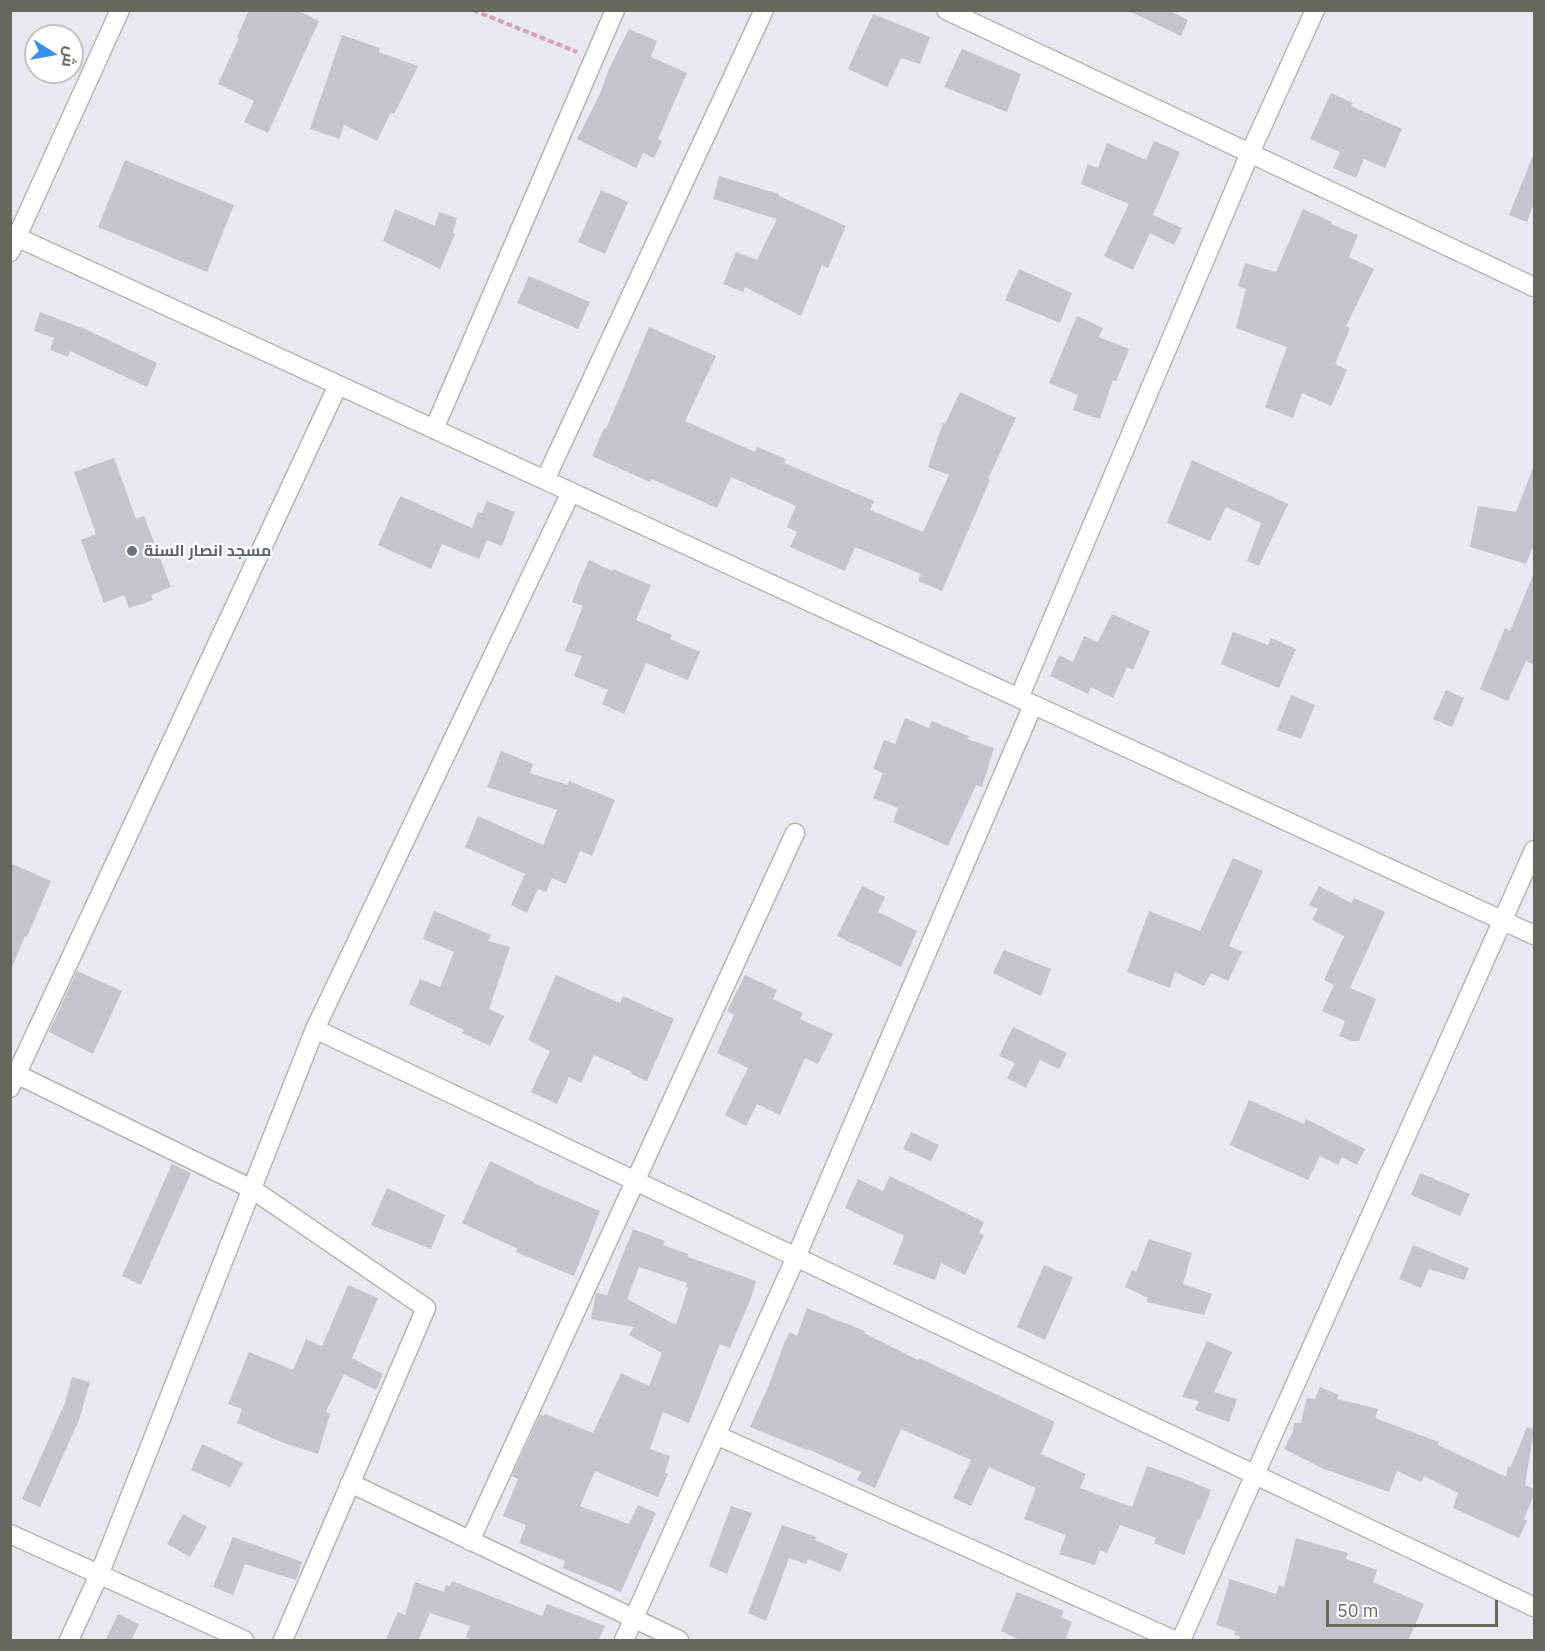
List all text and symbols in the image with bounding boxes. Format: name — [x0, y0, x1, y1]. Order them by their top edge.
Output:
north arrow — [24, 24, 84, 84]
text: ش — [58, 45, 81, 69]
place label: مسجد انصار السنة — [144, 541, 271, 561]
marker: مسجد انصار السنة — [125, 544, 139, 558]
scale bar — [1329, 1588, 1502, 1626]
text: 50 m — [1337, 1599, 1379, 1622]

